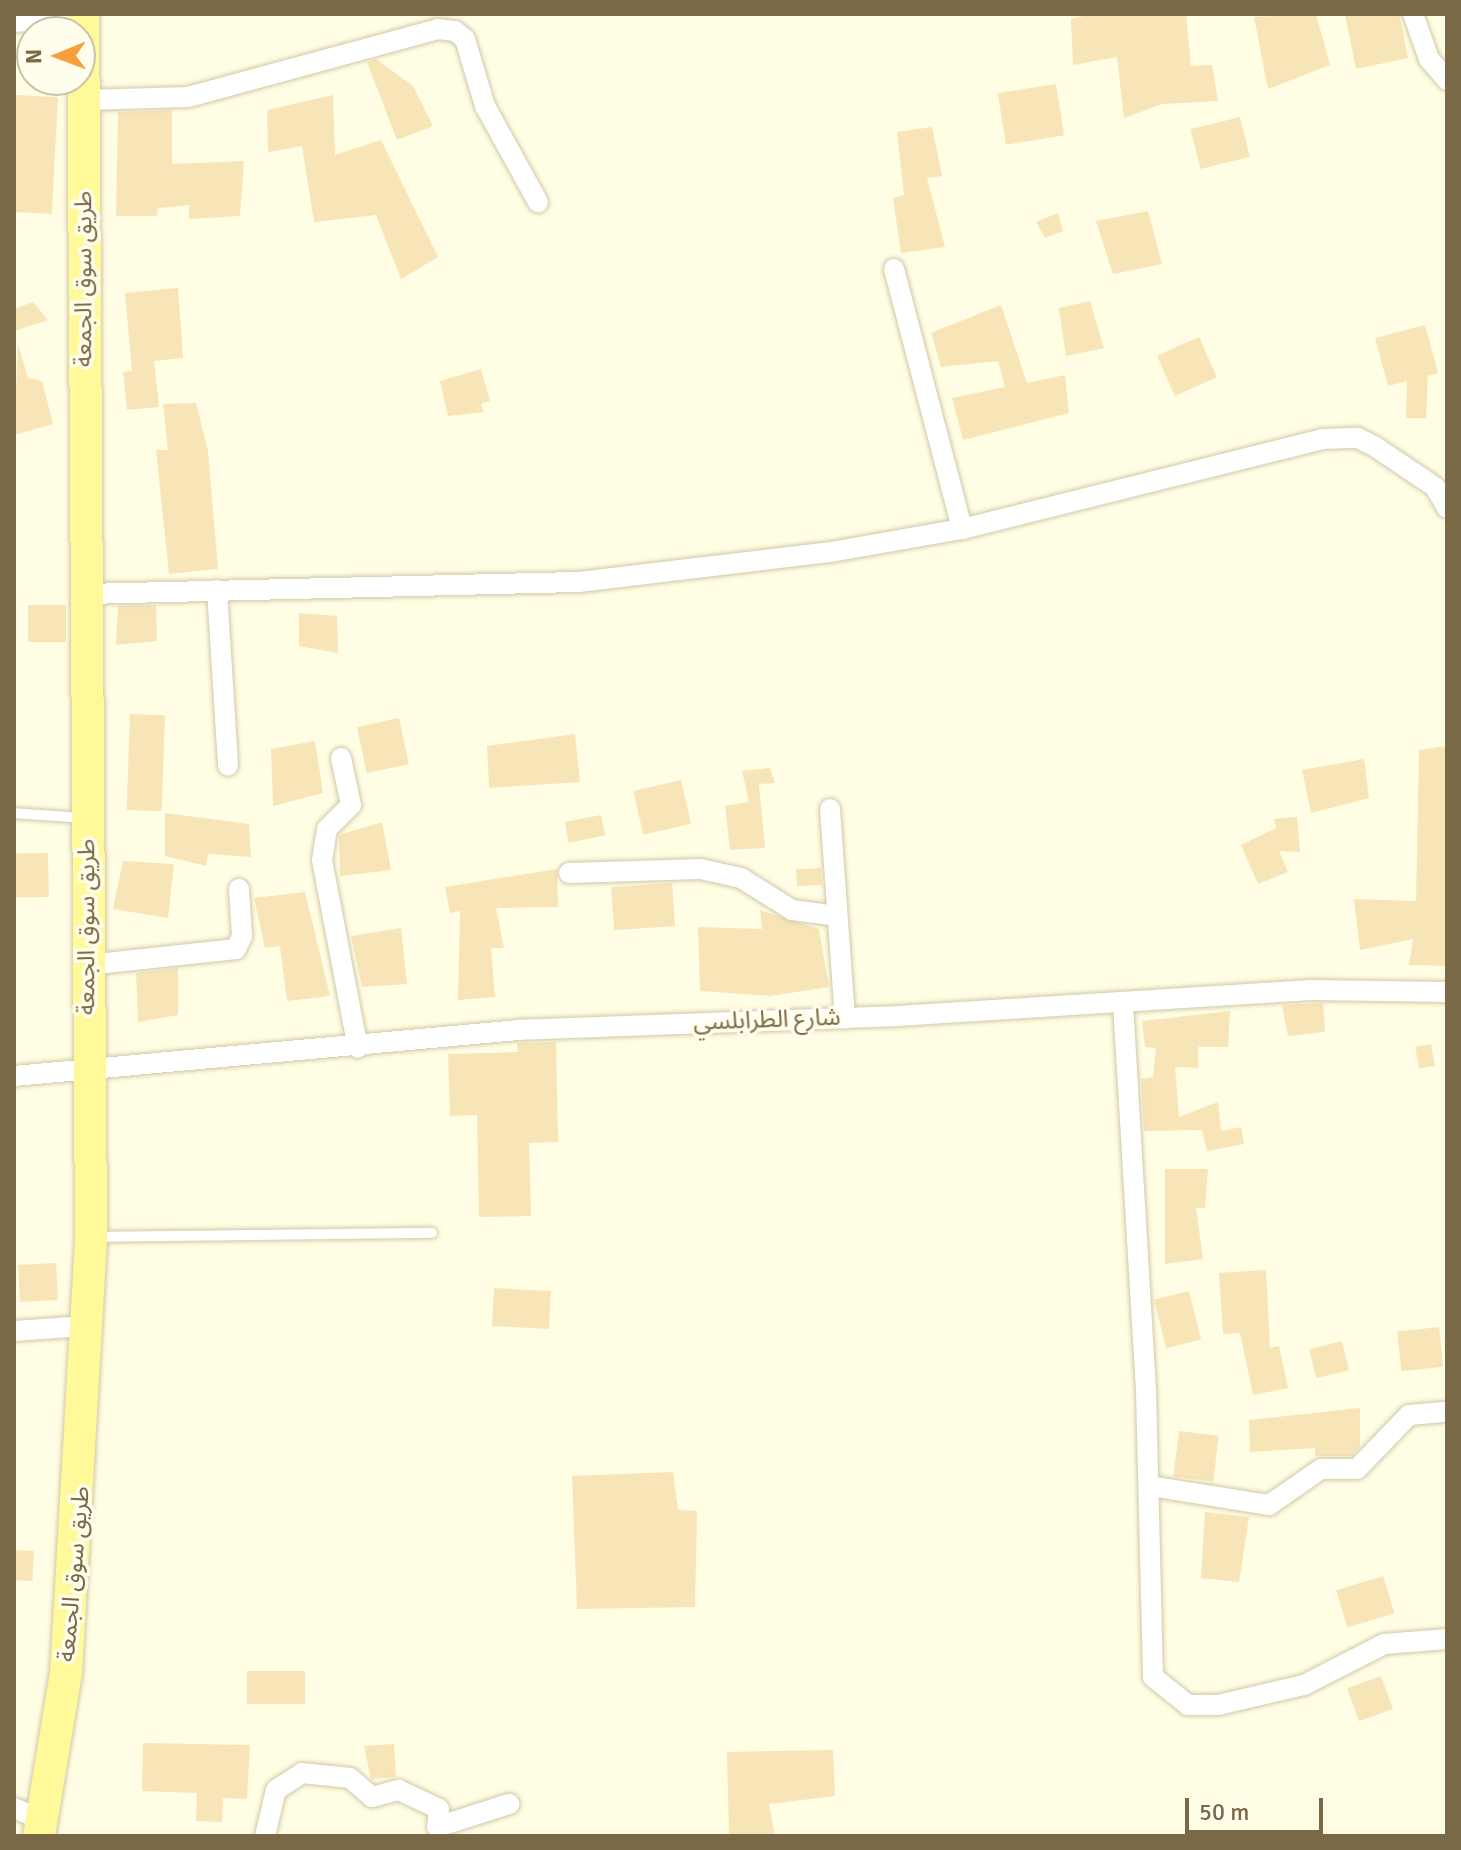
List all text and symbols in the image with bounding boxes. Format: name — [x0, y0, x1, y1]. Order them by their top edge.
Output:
north arrow — [16, 16, 96, 96]
text: N — [20, 49, 47, 64]
street label: طريق سوق الجمعة — [70, 191, 98, 367]
street label: طريق سوق الجمعة — [73, 839, 101, 1015]
street label: شارع الطرابلسي — [693, 1003, 841, 1037]
street label: طريق سوق الجمعة — [52, 1485, 96, 1663]
scale bar — [1189, 1782, 1327, 1832]
text: 50 m — [1199, 1797, 1249, 1827]

